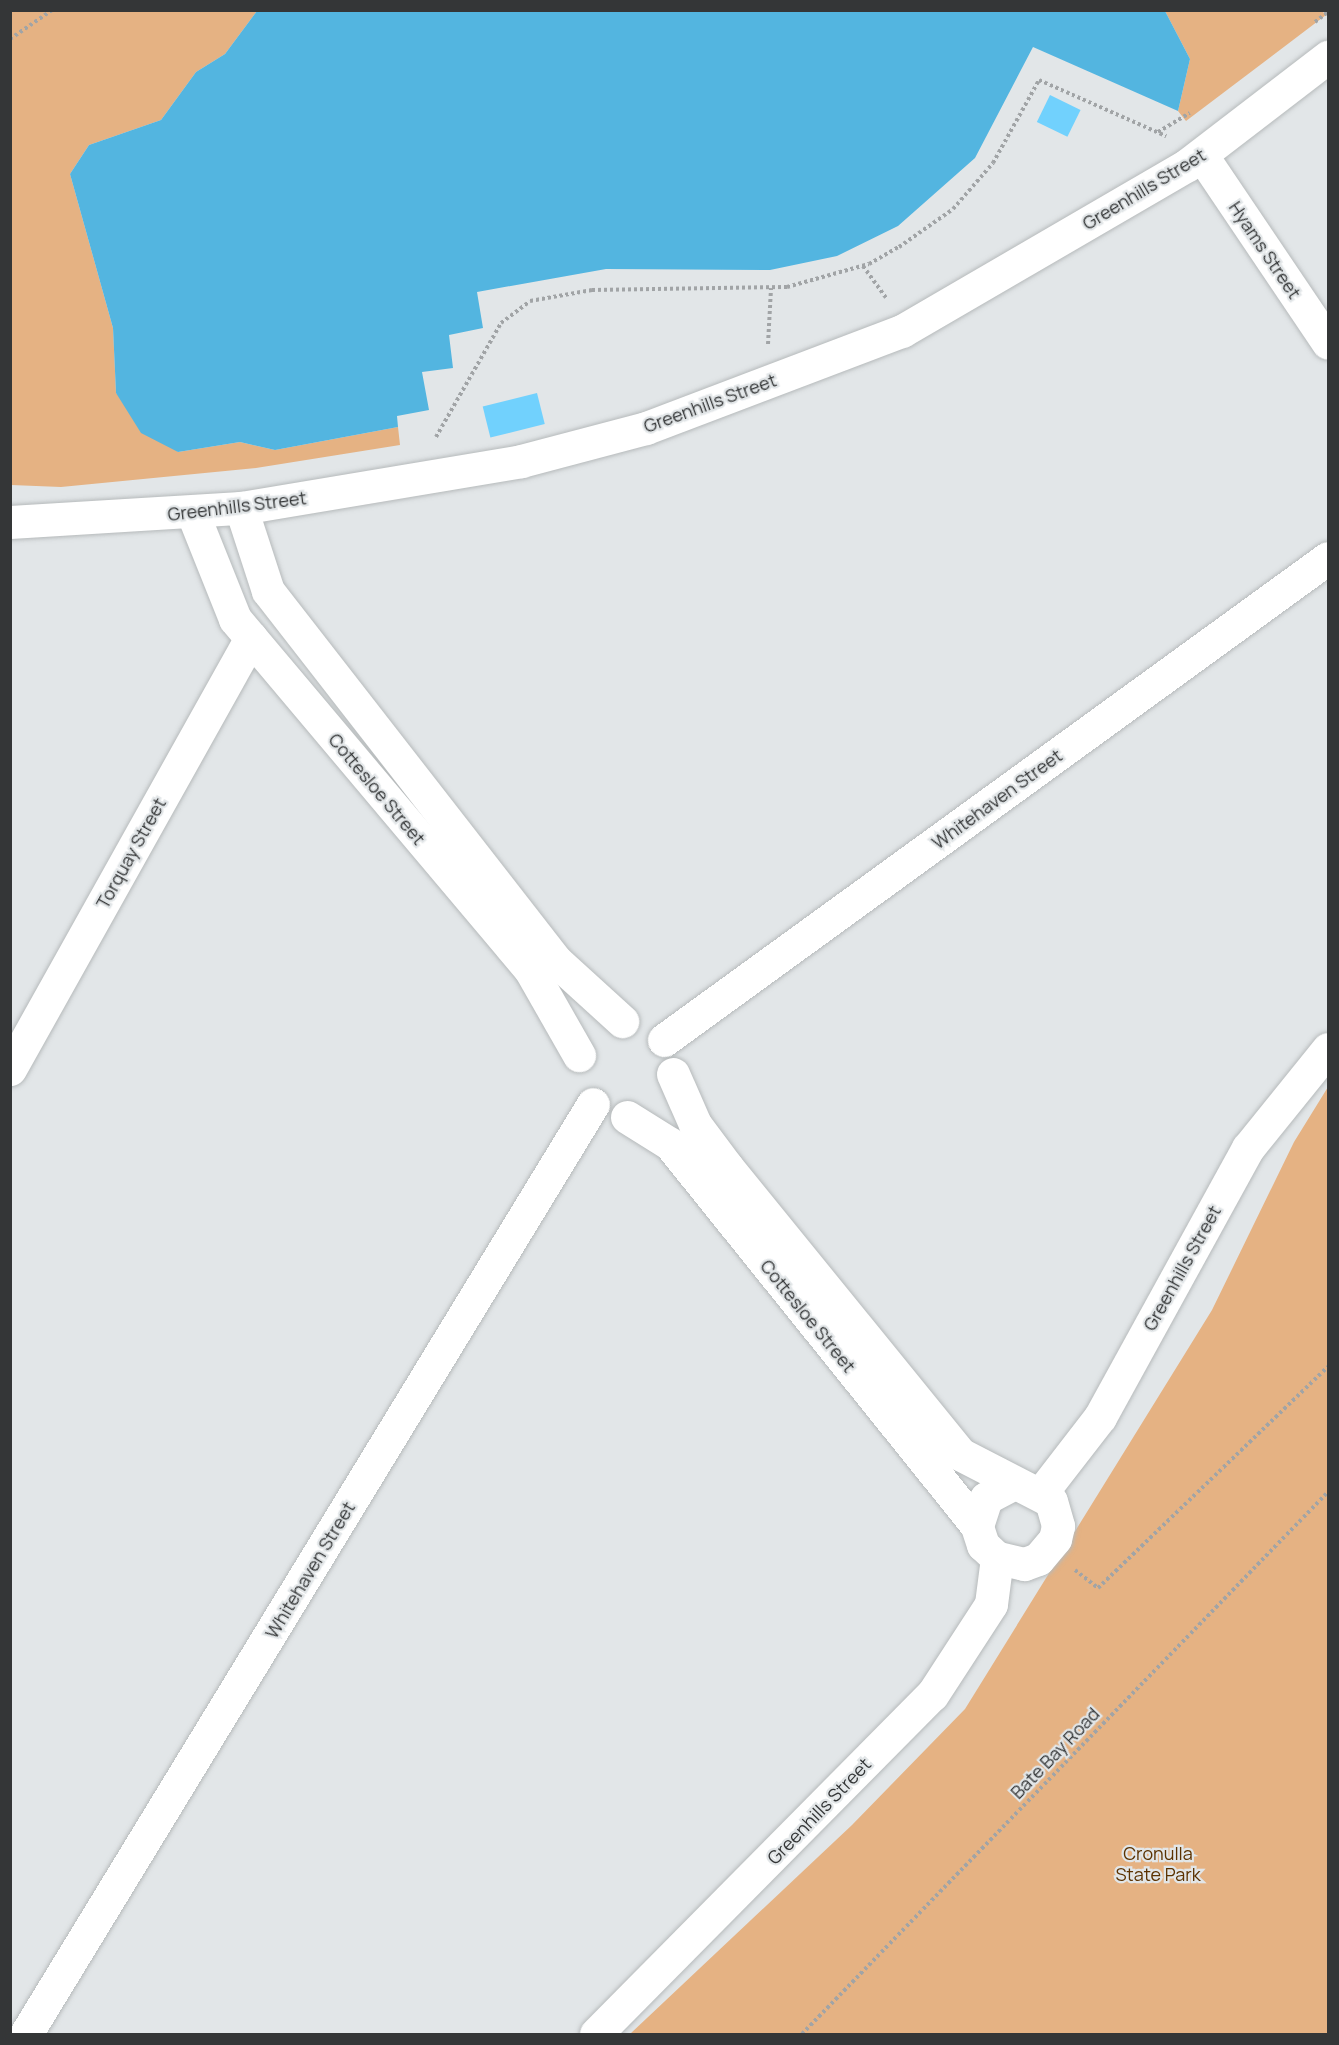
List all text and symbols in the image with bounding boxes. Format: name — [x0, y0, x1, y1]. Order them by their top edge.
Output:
street label: Greenhills Street — [1079, 144, 1209, 234]
street label: Hyams Street — [1225, 197, 1305, 303]
street label: Greenhills Street — [641, 369, 779, 437]
street label: Greenhills Street — [166, 487, 308, 525]
street label: Cottesloe Street — [324, 729, 430, 849]
street label: Whitehaven Street — [928, 745, 1066, 853]
street label: Torquay Street — [92, 794, 170, 912]
street label: Greenhills Street — [1139, 1202, 1225, 1334]
street label: Cottesloe Street — [756, 1255, 860, 1377]
street label: Whitehaven Street — [261, 1498, 359, 1642]
street label: Bate Bay Road — [1006, 1703, 1104, 1803]
street label: Greenhills Street — [763, 1753, 875, 1869]
park label: Cronulla State Park — [1115, 1843, 1201, 1886]

